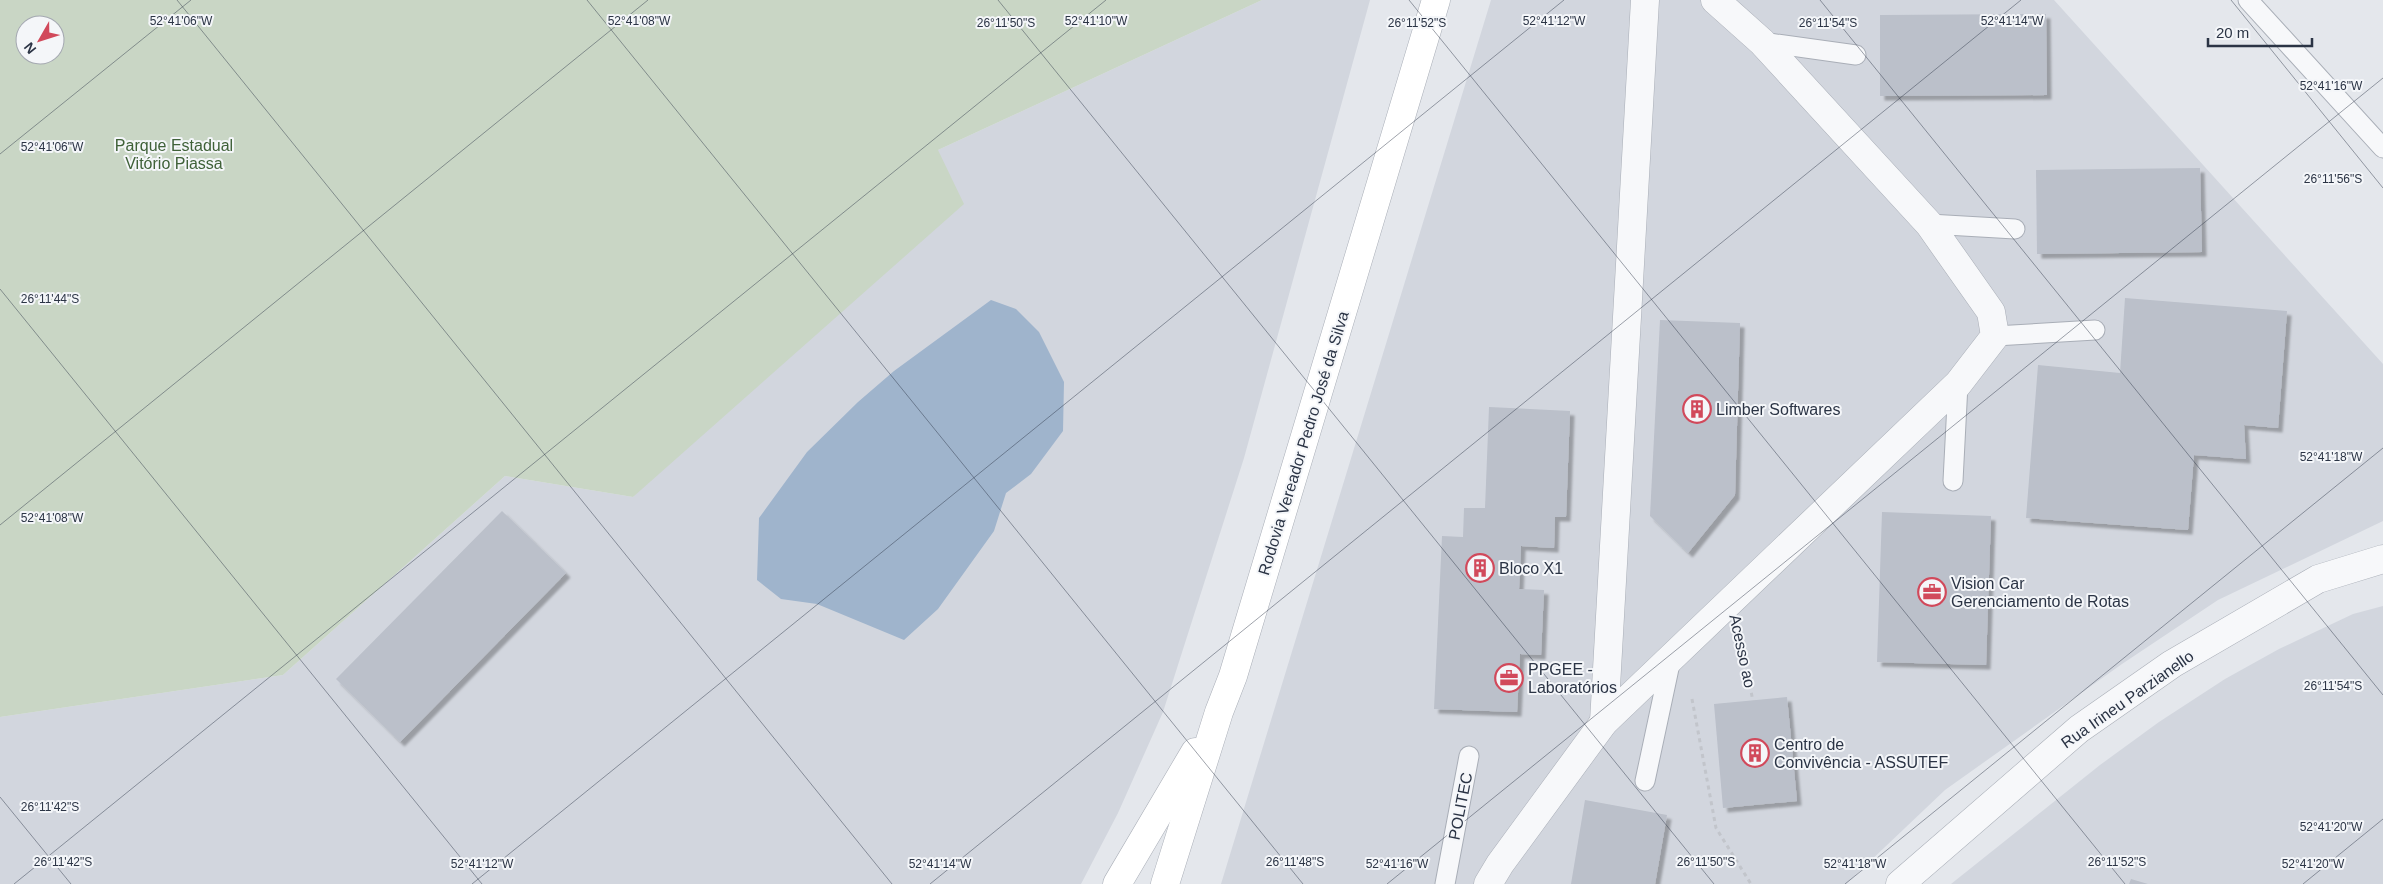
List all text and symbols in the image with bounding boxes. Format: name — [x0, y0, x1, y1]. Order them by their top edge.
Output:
text: 52°41'06"W — [150, 14, 213, 28]
text: 52°41'08"W — [608, 14, 671, 28]
text: 52°41'10"W — [1065, 14, 1128, 28]
text: 52°41'12"W — [1523, 14, 1586, 28]
text: 52°41'14"W — [1981, 14, 2044, 28]
north arrow — [15, 15, 65, 65]
scale bar — [2208, 15, 2312, 47]
text: 26°11'50"S — [977, 16, 1035, 30]
text: 26°11'52"S — [1388, 16, 1446, 30]
text: 26°11'54"S — [1799, 16, 1857, 30]
text: 20 m — [2216, 24, 2249, 41]
text: N — [20, 39, 39, 57]
text: 52°41'16"W — [2300, 79, 2363, 93]
park label: Parque Estadual Vitório Piassa — [115, 137, 233, 172]
text: 52°41'06"W — [21, 140, 84, 154]
text: 26°11'56"S — [2304, 172, 2362, 186]
text: 26°11'44"S — [21, 292, 79, 306]
street label: Rodovia Vereador Pedro José da Silva — [1255, 309, 1352, 577]
building icon: Limber Softwares — [1682, 394, 1712, 424]
place label: Limber Softwares — [1716, 401, 1841, 418]
text: 52°41'18"W — [2300, 450, 2363, 464]
text: 52°41'08"W — [21, 511, 84, 525]
building icon: Bloco X1 — [1465, 553, 1495, 583]
place label: Bloco X1 — [1499, 560, 1563, 577]
place label: Vision Car Gerenciamento de Rotas — [1951, 575, 2129, 610]
office icon: Vision Car Gerenciamento de Rotas — [1917, 577, 1947, 607]
street label: Acesso ao — [1726, 613, 1759, 690]
street label: Rua Irineu Parzianello — [2058, 647, 2197, 752]
place label: PPGEE - Laboratórios — [1528, 661, 1617, 696]
office icon: PPGEE - Laboratórios — [1494, 663, 1524, 693]
text: 26°11'54"S — [2304, 679, 2362, 693]
place label: Centro de Convivência - ASSUTEF — [1774, 736, 1949, 771]
building icon: Centro de Convivência - ASSUTEF — [1740, 738, 1770, 768]
street label: POLITEC — [1446, 771, 1475, 841]
text: 26°11'42"S — [21, 800, 79, 814]
text: 52°41'20"W — [2300, 820, 2363, 834]
text: 26°11'42"S — [34, 855, 92, 869]
text: 26°11'48"S — [1266, 855, 1324, 869]
text: 26°11'50"S — [1677, 855, 1735, 869]
text: 26°11'52"S — [2088, 855, 2146, 869]
text: 52°41'12"W — [451, 857, 514, 871]
text: 52°41'14"W — [909, 857, 972, 871]
text: 52°41'16"W — [1366, 857, 1429, 871]
text: 52°41'18"W — [1824, 857, 1887, 871]
text: 52°41'20"W — [2282, 857, 2345, 871]

